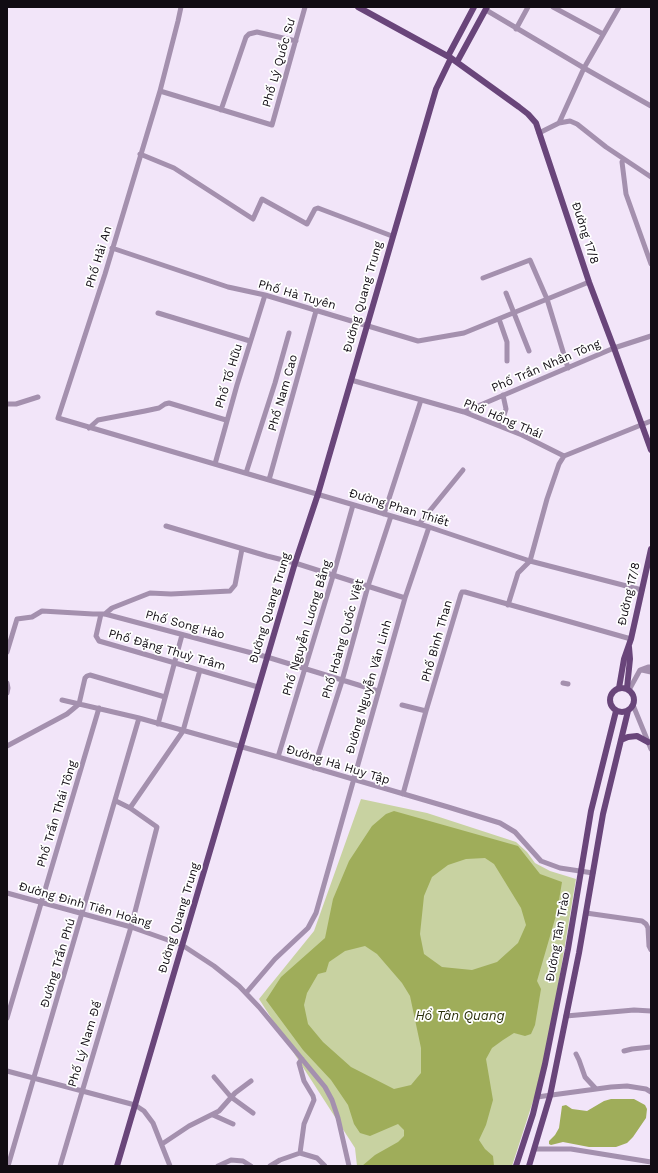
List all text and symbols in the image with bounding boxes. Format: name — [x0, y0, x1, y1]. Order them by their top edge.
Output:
street label: Phố Lý Quốc Sư — [259, 17, 299, 109]
street label: Đường 17/8 — [568, 200, 602, 266]
street label: Phố Hải An — [83, 224, 115, 290]
street label: Đường Quang Trung — [340, 240, 386, 354]
street label: Phố Hà Tuyên — [257, 277, 337, 313]
street label: Phố Trần Nhân Tông — [489, 337, 603, 395]
street label: Phố Tố Hữu — [212, 342, 246, 410]
street label: Phố Nam Cao — [265, 353, 301, 433]
street label: Phố Hồng Thái — [461, 396, 545, 442]
street label: Đường Phan Thiết — [347, 486, 451, 530]
street label: Đường Quang Trung — [246, 551, 294, 665]
street label: Phố Nguyễn Lương Bằng — [279, 558, 335, 698]
street label: Đường 17/8 — [615, 561, 643, 627]
street label: Phố Hoàng Quốc Việt — [319, 578, 367, 700]
street label: Phố Bình Than — [418, 598, 456, 684]
street label: Phố Song Hào — [144, 607, 226, 643]
street label: Đường Nguyễn Văn Linh — [343, 618, 395, 756]
street label: Phố Đặng Thuỳ Trâm — [107, 626, 227, 674]
street label: Đường Hà Huy Tập — [284, 742, 392, 788]
street label: Phố Trần Thái Tông — [34, 759, 80, 869]
street label: Đường Quang Trung — [155, 861, 203, 975]
street label: Đường Đinh Tiên Hoàng — [17, 879, 153, 931]
street label: Đường Tân Trào — [543, 891, 573, 983]
street label: Đường Trần Phú — [38, 916, 78, 1010]
street label: Phố Lý Nam Đế — [65, 999, 105, 1089]
water label: Hồ Tân Quang — [415, 1008, 505, 1024]

